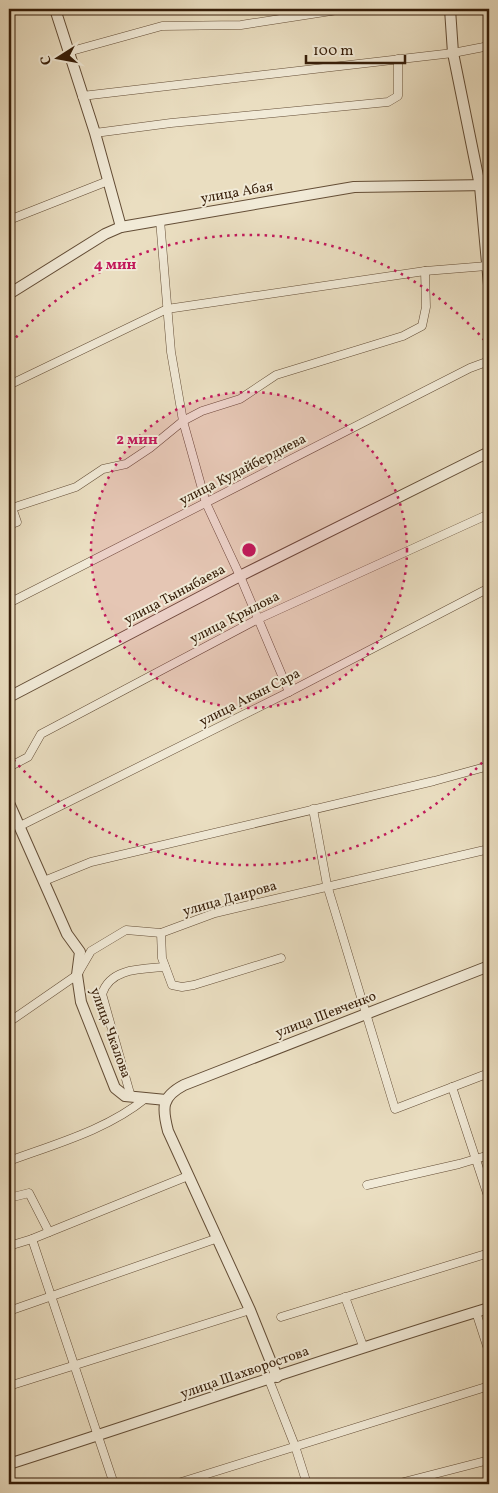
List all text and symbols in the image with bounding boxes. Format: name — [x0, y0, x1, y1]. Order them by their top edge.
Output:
north arrow — [32, 32, 82, 82]
scale bar — [306, 32, 404, 64]
text: 100 m — [313, 41, 353, 62]
text: С — [37, 54, 57, 66]
street label: улица Абая — [199, 177, 275, 209]
text: 4 мин — [94, 255, 137, 276]
text: 2 мин — [116, 430, 158, 451]
street label: улица Кудайбердиева — [176, 430, 310, 510]
centre of rings — [240, 541, 258, 559]
street label: улица Тыныбаева — [121, 560, 229, 630]
street label: улица Крылова — [187, 587, 283, 649]
street label: улица Акын Сара — [196, 664, 304, 732]
street label: улица Даирова — [181, 876, 279, 921]
street label: улица Чкалова — [85, 985, 135, 1081]
street label: улица Шевченко — [273, 987, 379, 1043]
street label: улица Шахворостова — [178, 1342, 312, 1404]

